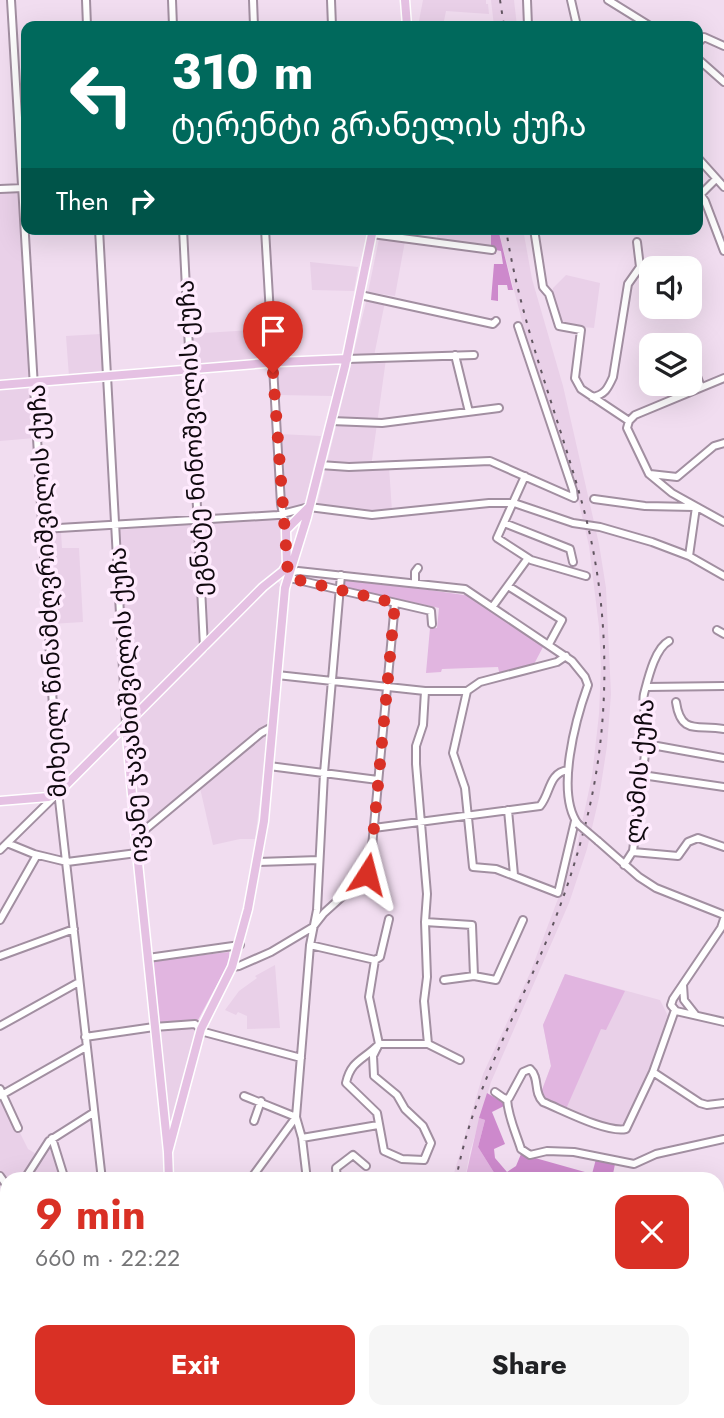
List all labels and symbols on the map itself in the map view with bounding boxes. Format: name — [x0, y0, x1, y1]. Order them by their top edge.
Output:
street label: ეგნატე ნინოშვილის ქუჩა — [167, 279, 219, 597]
pin — [243, 301, 303, 373]
street label: მიხეილ წინამძღვრიშვილის ქუჩა — [19, 383, 75, 799]
street label: ივანე ჯავახიშვილის ქუჩა — [100, 546, 156, 864]
street label: ლამის ქუჩა — [615, 697, 663, 845]
position arrow — [330, 837, 404, 911]

